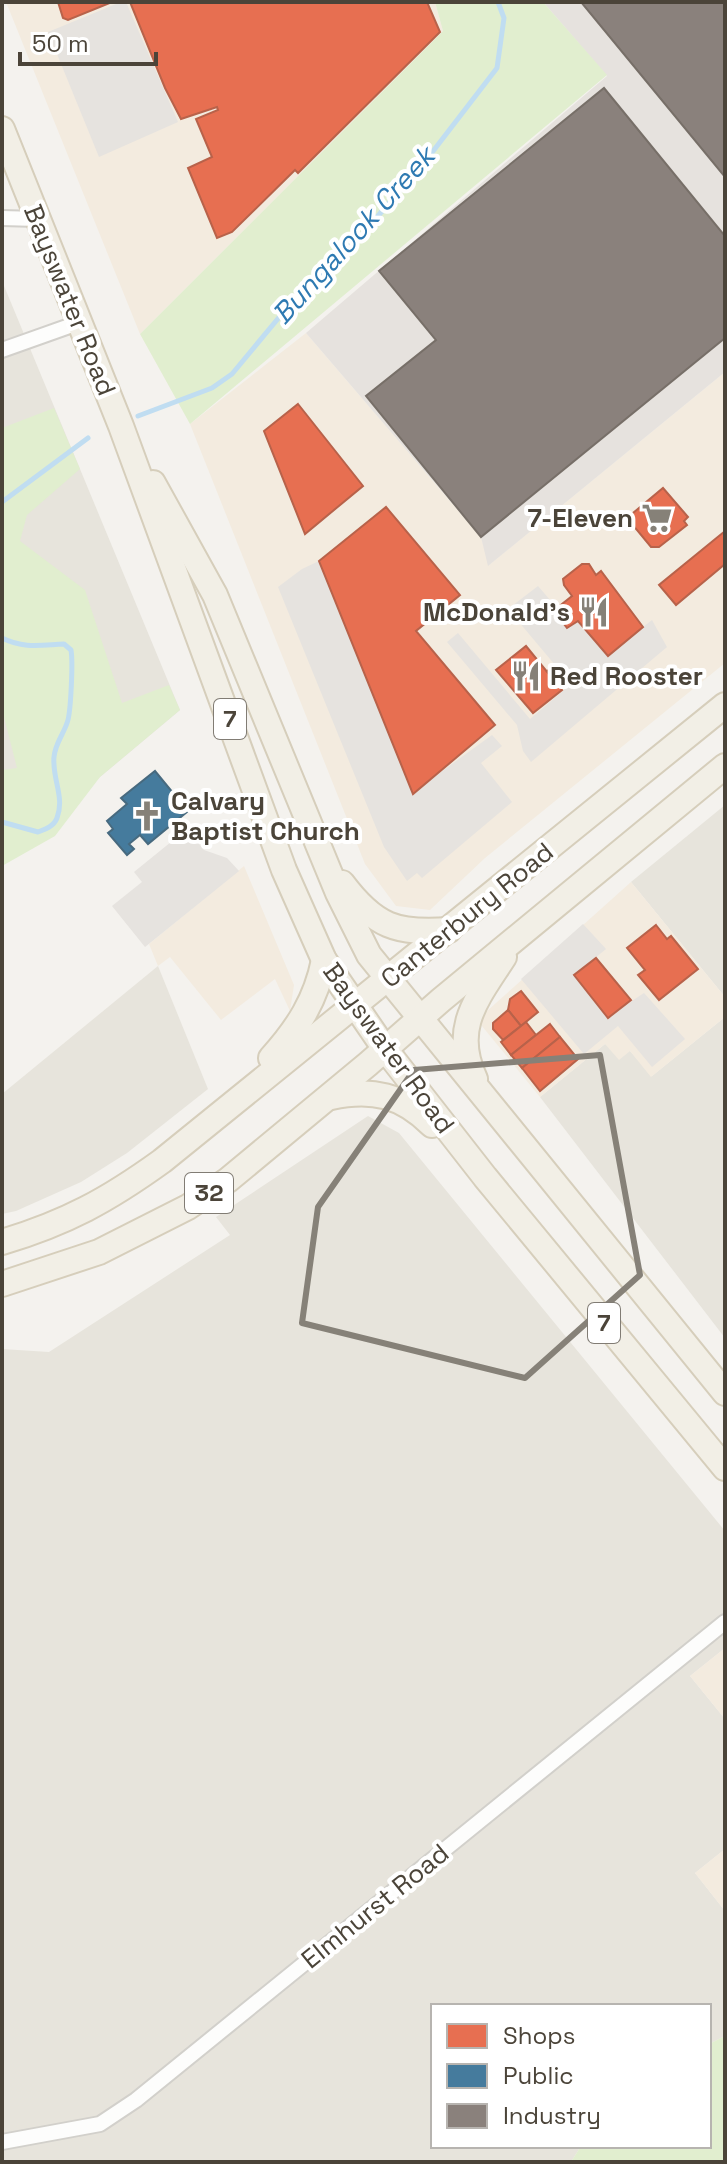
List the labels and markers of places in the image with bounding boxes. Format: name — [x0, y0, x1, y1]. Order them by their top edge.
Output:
place label: 7-Eleven — [528, 501, 633, 535]
supermarket icon: 7-Eleven — [640, 501, 674, 535]
place label: McDonald's — [423, 595, 570, 629]
restaurant icon: McDonald's — [577, 595, 611, 629]
restaurant icon: Red Rooster — [509, 659, 543, 693]
place label: Red Rooster — [550, 659, 703, 693]
place label: Calvary Baptist Church — [171, 784, 360, 848]
church icon: Calvary Baptist Church — [130, 799, 164, 833]

